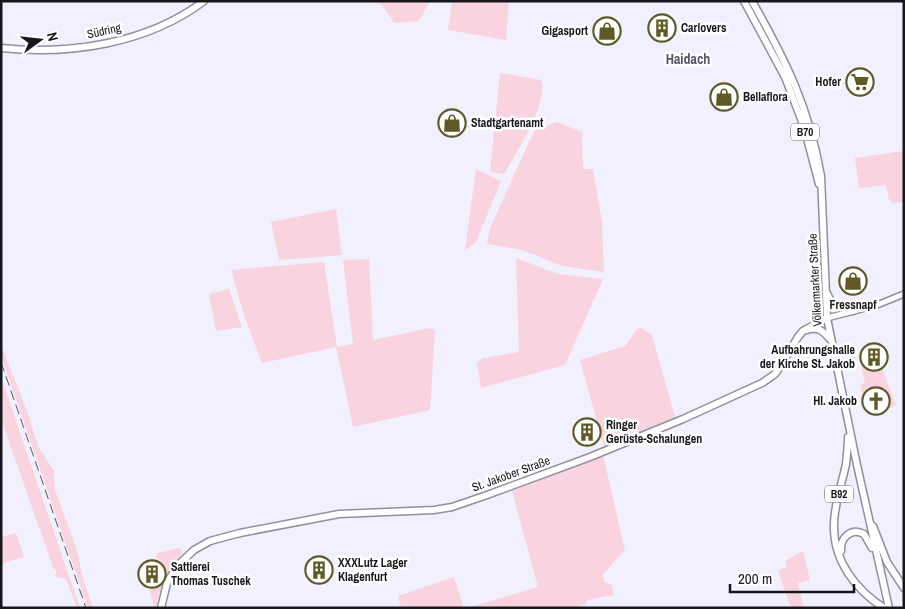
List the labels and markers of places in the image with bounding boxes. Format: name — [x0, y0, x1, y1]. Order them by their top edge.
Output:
building icon: Carlovers — [647, 13, 677, 43]
shop icon: Gigasport — [592, 16, 622, 46]
place label: Carlovers — [681, 20, 727, 36]
place label: Gigasport — [542, 23, 589, 39]
supermarket icon: Hofer — [845, 67, 875, 97]
place label: Hofer — [815, 74, 841, 90]
shop icon: Bellaflora — [709, 82, 739, 112]
place label: Bellaflora — [743, 89, 788, 105]
shop icon: Stadtgartenamt — [437, 108, 467, 138]
place label: Stadtgartenamt — [471, 115, 544, 131]
shop icon: Fressnapf — [838, 266, 868, 296]
place label: Fressnapf — [829, 297, 877, 313]
place label: Aufbahrungshalle der Kirche St. Jakob — [760, 342, 856, 372]
building icon: Aufbahrungshalle der Kirche St. Jakob — [859, 342, 889, 372]
church icon: Hl. Jakob — [861, 386, 891, 416]
place label: Hl. Jakob — [813, 393, 857, 409]
building icon: Ringer Gerüste-Schalungen — [572, 417, 602, 447]
place label: Ringer Gerüste-Schalungen — [606, 417, 702, 447]
building icon: XXXLutz Lager Klagenfurt — [304, 555, 334, 585]
place label: XXXLutz Lager Klagenfurt — [338, 555, 408, 585]
building icon: Sattlerei Thomas Tuschek — [137, 559, 167, 589]
place label: Sattlerei Thomas Tuschek — [171, 559, 251, 589]

